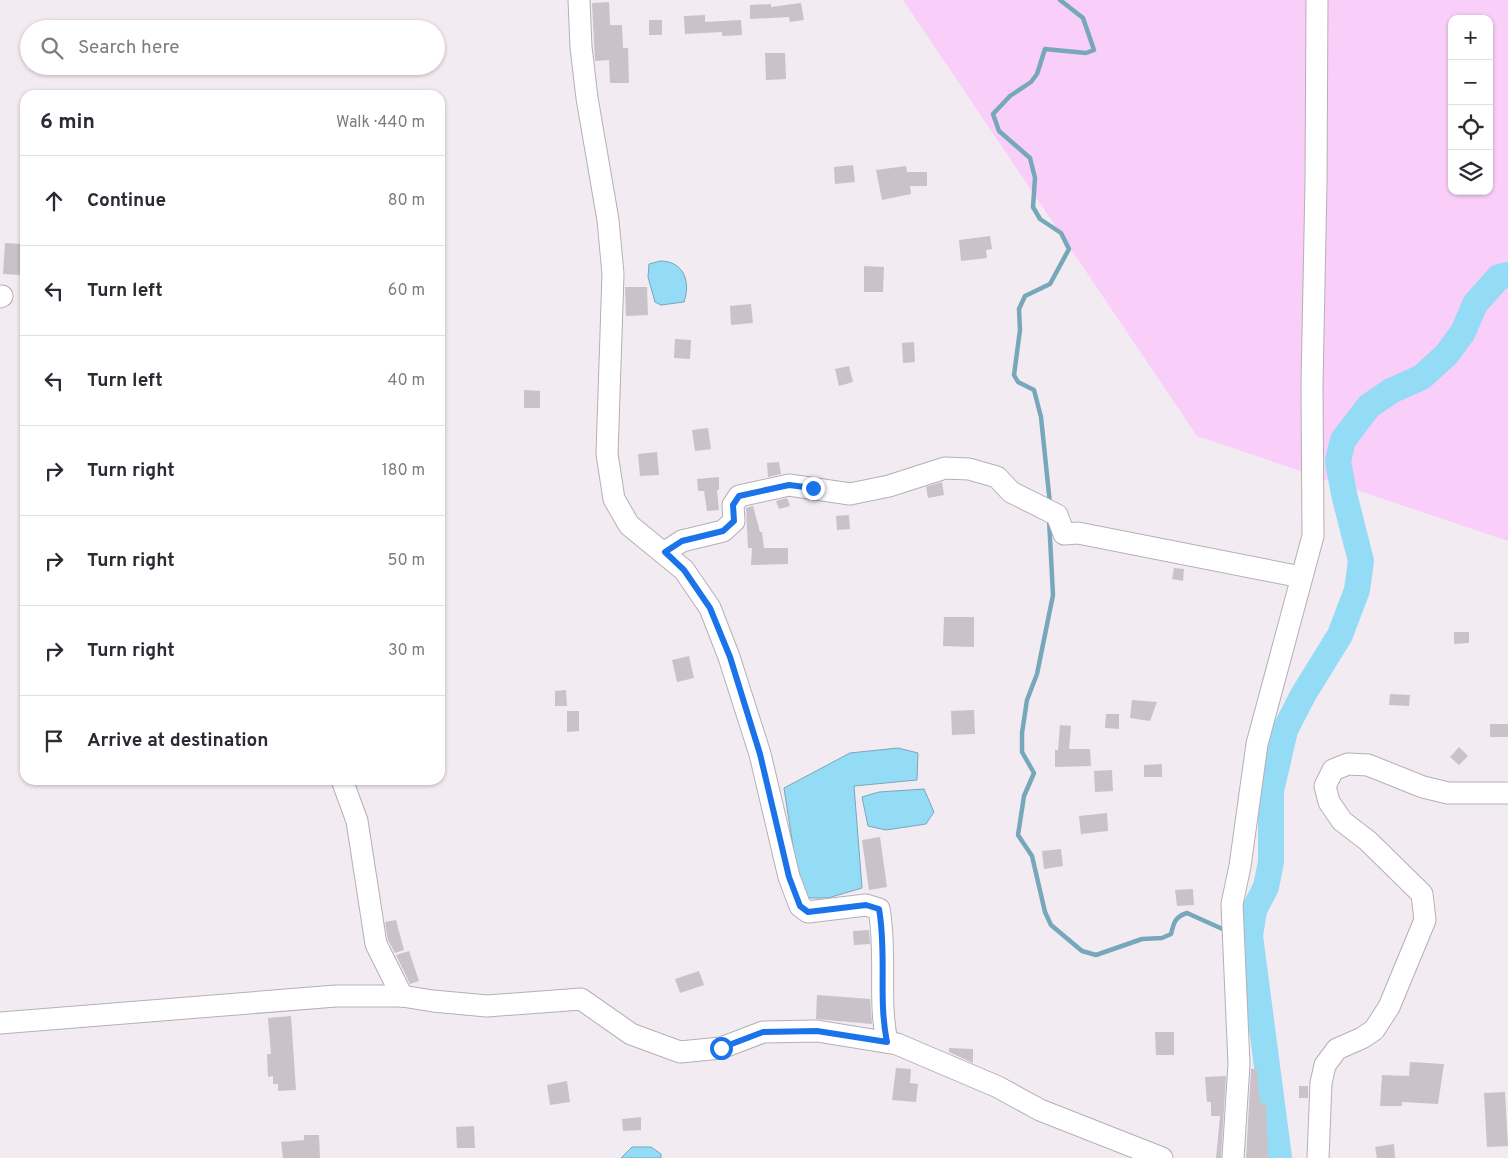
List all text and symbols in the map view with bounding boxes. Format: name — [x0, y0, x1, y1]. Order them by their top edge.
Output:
map controls — [1448, 15, 1493, 195]
button: + — [1448, 15, 1493, 60]
search box — [20, 20, 445, 75]
icon: search — [38, 34, 66, 62]
text: Search here — [78, 36, 180, 60]
button: − — [1448, 60, 1493, 105]
button: locate — [1448, 105, 1493, 150]
text: 6 min — [40, 109, 95, 136]
text: Walk · 440 m — [336, 113, 425, 133]
button: layers — [1448, 150, 1493, 195]
icon: ahead — [40, 187, 68, 215]
text: Continue — [87, 189, 166, 213]
text: 80 m — [388, 191, 425, 211]
icon: left — [40, 277, 68, 305]
text: Turn left — [87, 279, 163, 303]
text: 60 m — [388, 281, 425, 301]
icon: left — [40, 367, 68, 395]
text: Turn left — [87, 369, 163, 393]
text: 40 m — [387, 371, 425, 391]
icon: right — [40, 457, 68, 485]
text: Turn right — [87, 459, 175, 483]
text: 180 m — [382, 461, 425, 481]
route end — [802, 477, 825, 500]
icon: right — [40, 547, 68, 575]
text: Turn right — [87, 549, 175, 573]
text: 50 m — [388, 551, 425, 571]
icon: right — [40, 637, 68, 665]
text: Turn right — [87, 639, 175, 663]
text: 30 m — [388, 641, 425, 661]
icon: arrive — [40, 727, 68, 755]
text: Arrive at destination — [87, 729, 268, 753]
route start — [710, 1037, 733, 1060]

